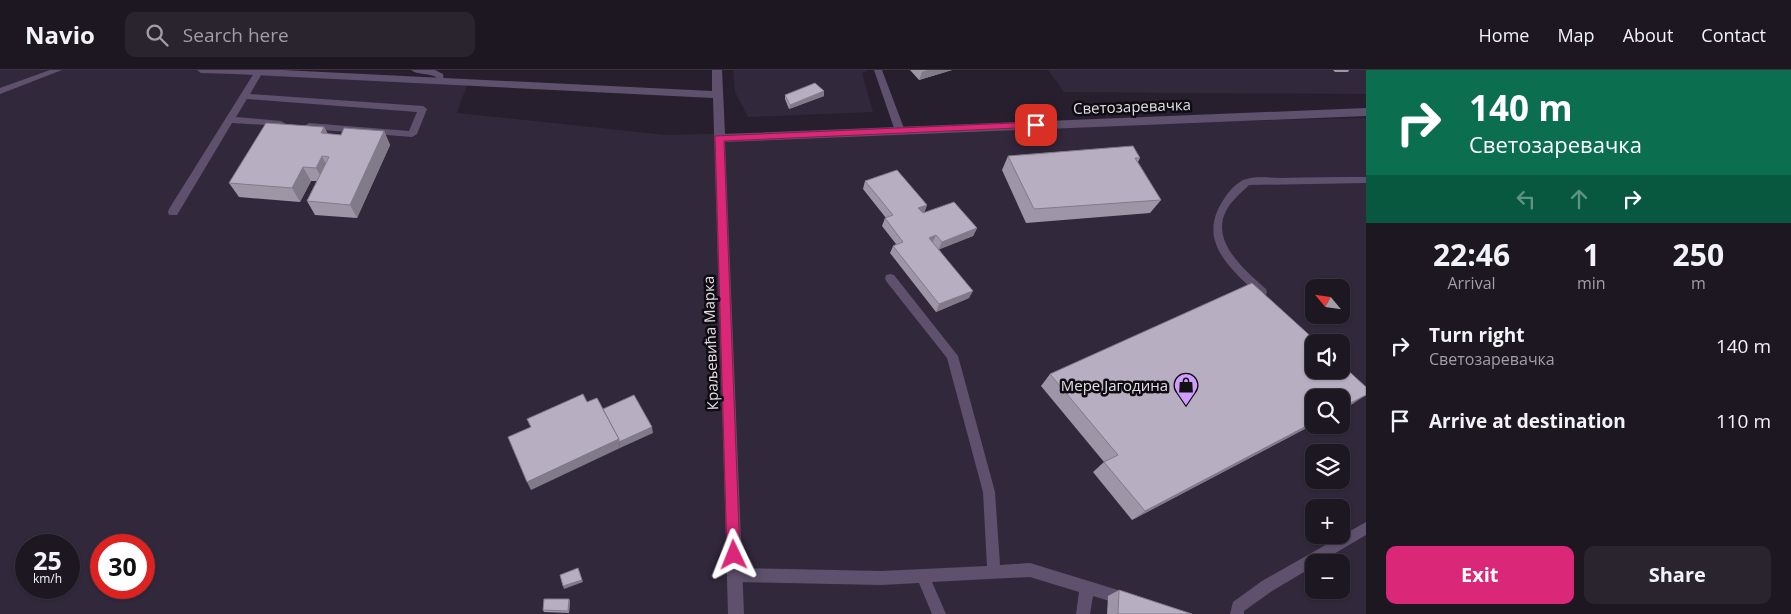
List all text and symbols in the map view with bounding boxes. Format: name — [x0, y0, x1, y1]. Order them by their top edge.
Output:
search box — [125, 12, 475, 57]
text: Navio — [25, 18, 95, 51]
icon: search — [143, 21, 171, 49]
text: Search here — [183, 22, 289, 48]
text: Home — [1479, 23, 1529, 47]
text: Map — [1557, 23, 1595, 47]
text: About — [1623, 23, 1673, 47]
text: Contact — [1701, 23, 1766, 47]
text: 140 m — [1469, 84, 1573, 131]
icon: right — [1386, 90, 1451, 155]
street label: Светозаревачка — [1073, 94, 1191, 118]
pin — [1015, 104, 1057, 146]
icon: arrive — [1022, 111, 1050, 139]
text: Светозаревачка — [1469, 129, 1642, 159]
icon: left — [1512, 185, 1540, 213]
icon: ahead — [1565, 185, 1593, 213]
icon: right — [1618, 185, 1646, 213]
text: 22:46 — [1433, 234, 1510, 275]
text: 1 — [1583, 234, 1600, 275]
text: 250 — [1673, 234, 1724, 275]
text: Arrival — [1447, 272, 1496, 294]
text: min — [1577, 272, 1606, 294]
text: m — [1691, 272, 1706, 294]
street label: Краљевића Марка — [698, 276, 722, 410]
north arrow — [1305, 279, 1350, 324]
map controls — [1305, 279, 1350, 599]
text: Turn right — [1429, 322, 1524, 348]
icon: right — [1386, 332, 1414, 360]
text: 140 m — [1716, 333, 1771, 359]
button: sound — [1305, 334, 1350, 379]
text: Светозаревачка — [1429, 348, 1555, 370]
shop icon: Мере Јагодина — [1173, 372, 1199, 406]
place label: Мере Јагодина — [1061, 375, 1168, 395]
button: search — [1305, 389, 1350, 434]
icon: arrive — [1386, 407, 1414, 435]
text: Arrive at destination — [1429, 408, 1626, 434]
text: 110 m — [1716, 408, 1771, 434]
button: layers — [1305, 444, 1350, 489]
button: + — [1305, 499, 1350, 544]
position arrow — [707, 528, 759, 580]
speed limit sign: 30 — [90, 534, 155, 599]
text: 25 — [33, 543, 62, 577]
button: Exit — [1386, 546, 1574, 604]
button: Share — [1584, 546, 1771, 604]
button: − — [1305, 554, 1350, 599]
text: km/h — [33, 570, 62, 587]

